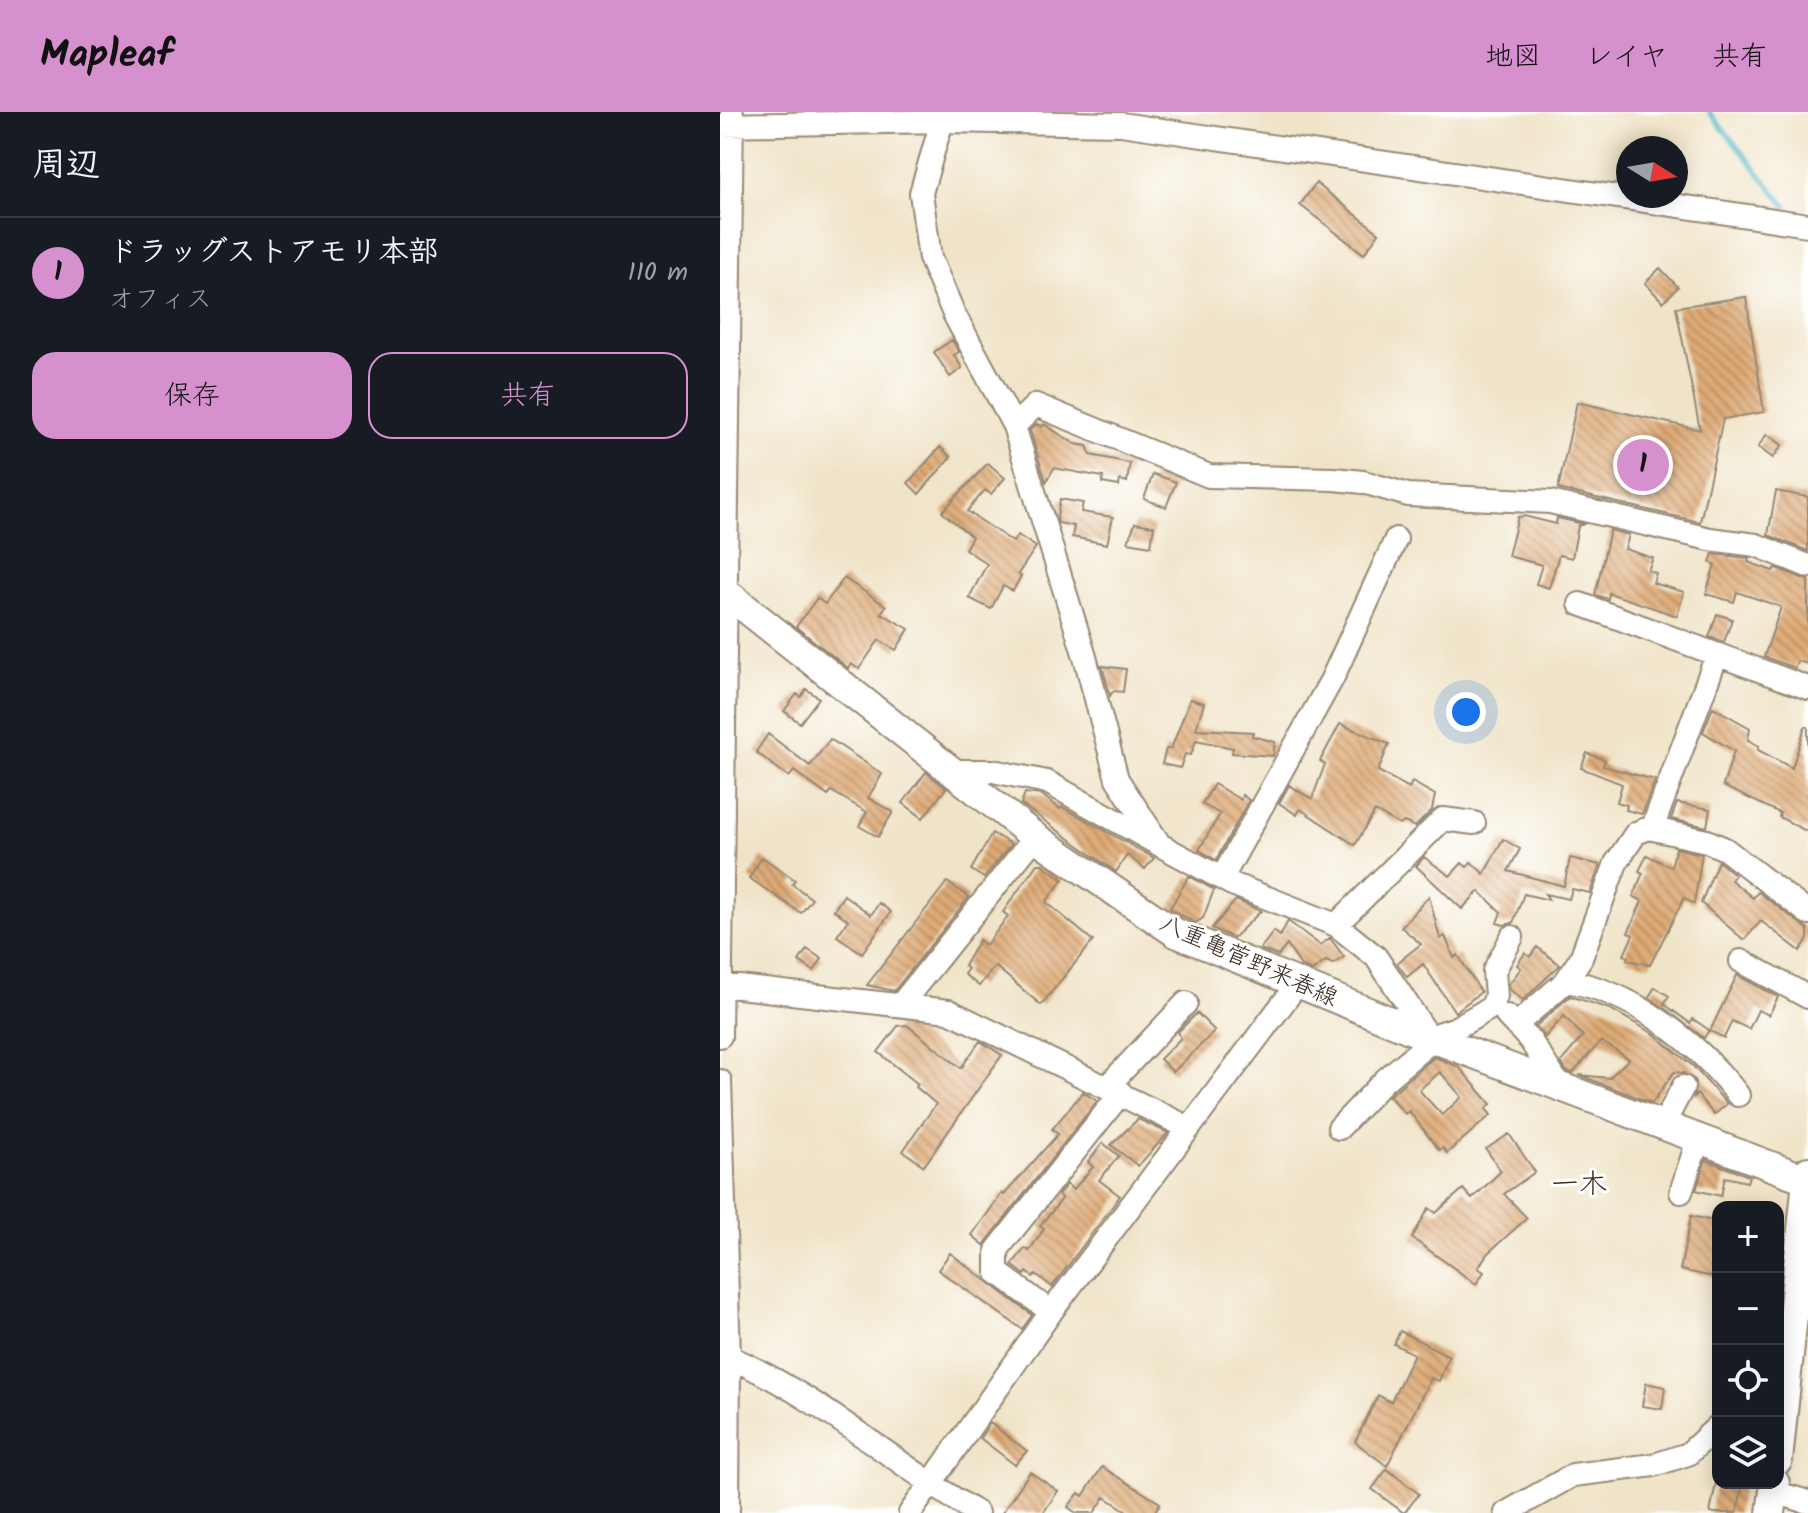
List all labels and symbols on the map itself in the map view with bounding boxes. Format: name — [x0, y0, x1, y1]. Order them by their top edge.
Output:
north arrow — [1616, 136, 1688, 208]
pin: 1 — [1617, 435, 1669, 495]
your location — [1446, 692, 1486, 732]
street label: 八重亀菅野来春線 — [1153, 905, 1344, 1018]
district label: 一木 — [1551, 1163, 1607, 1208]

